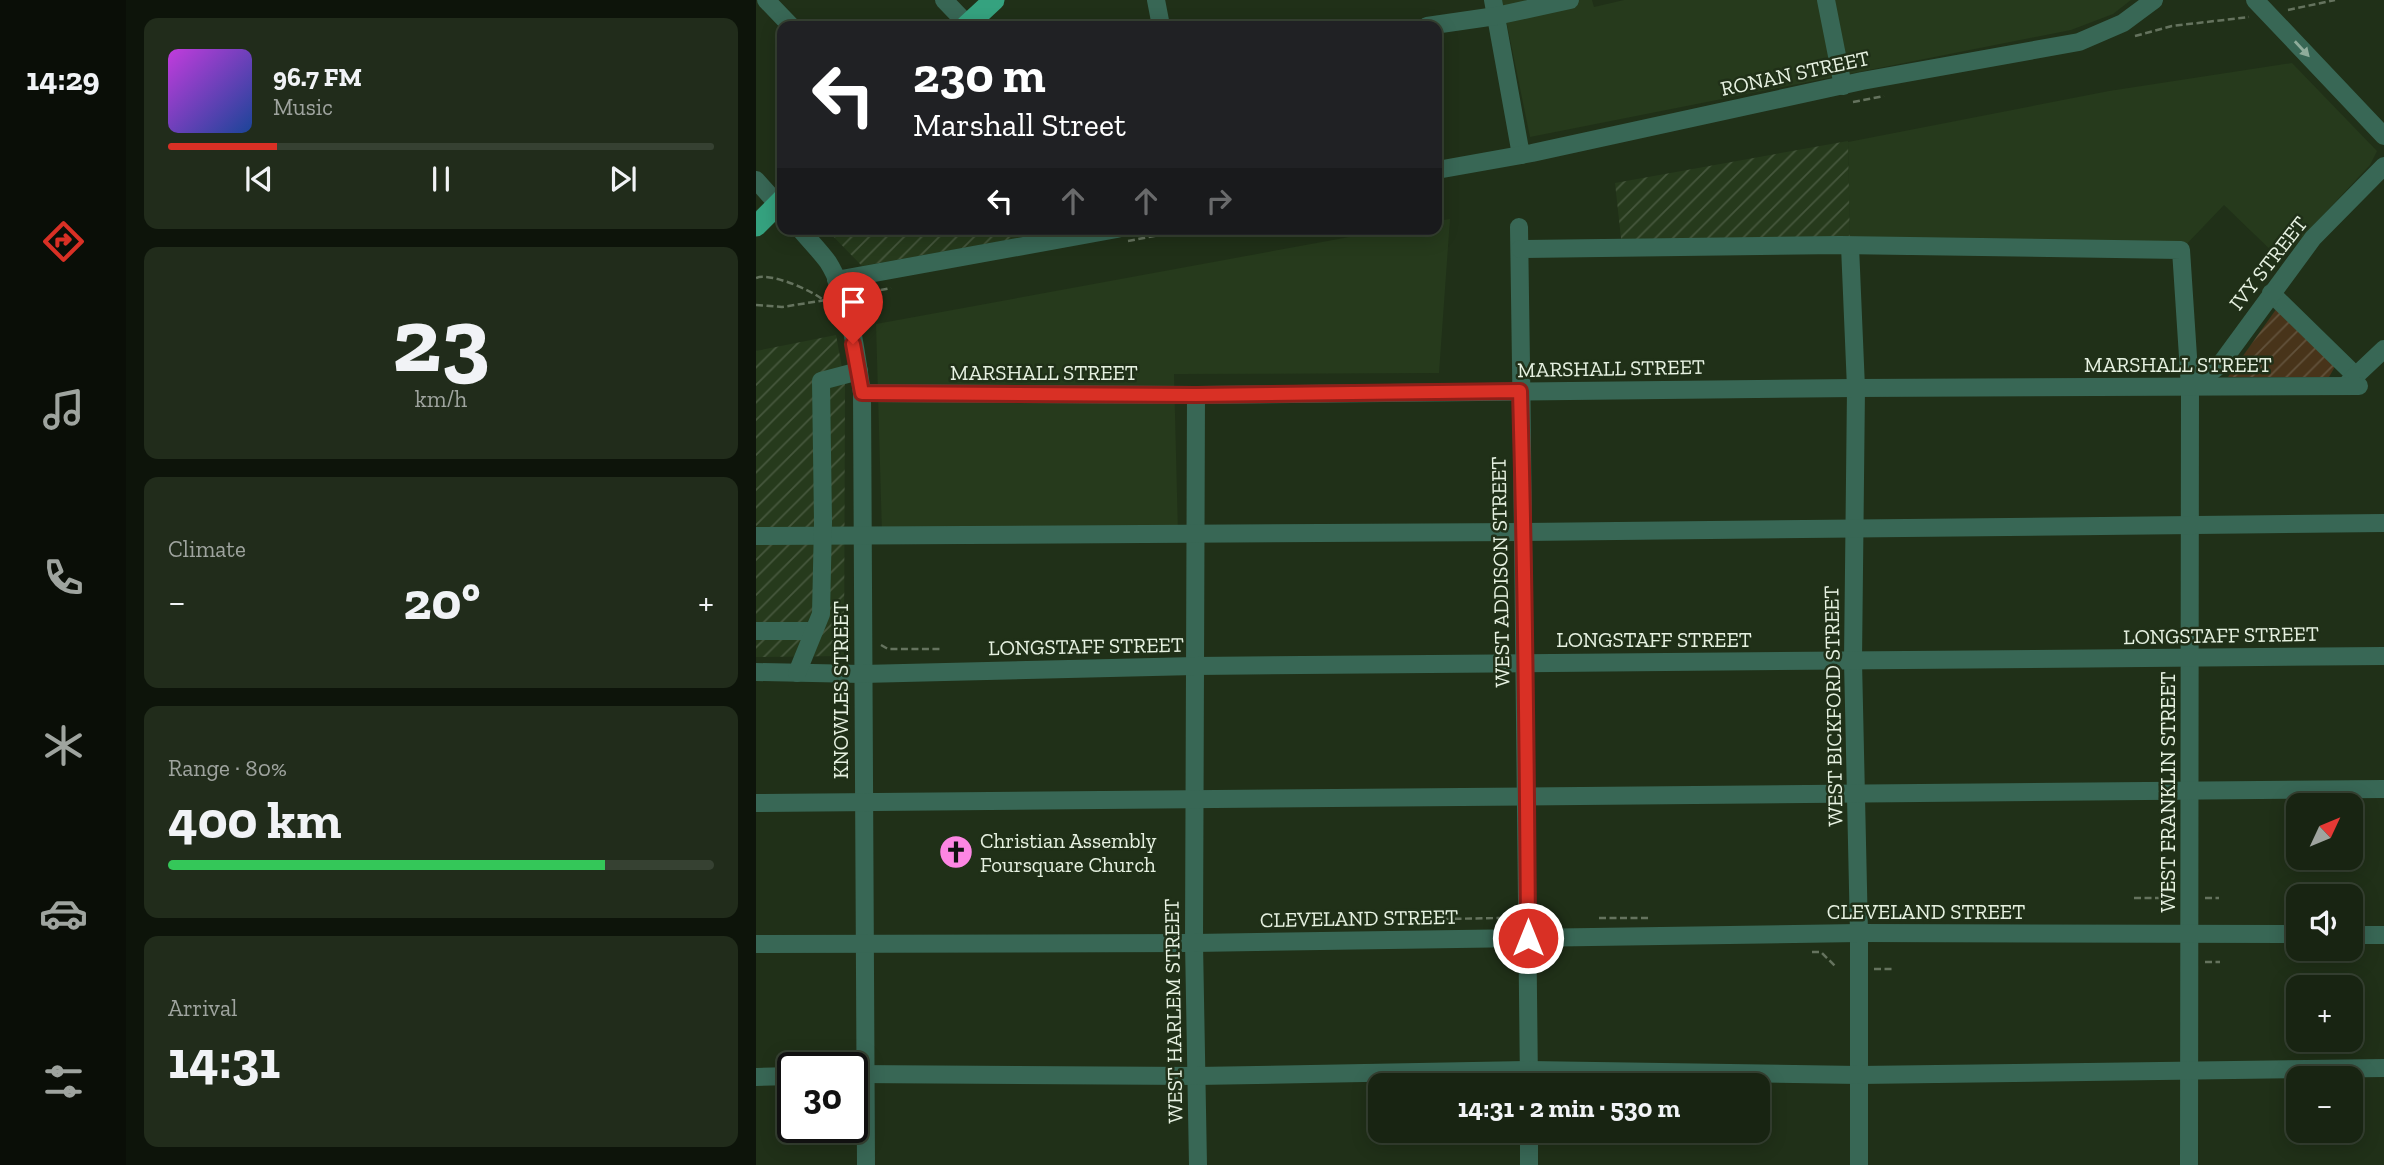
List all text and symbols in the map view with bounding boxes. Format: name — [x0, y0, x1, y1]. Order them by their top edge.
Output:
one-way arrow — [2294, 40, 2310, 57]
street label: RONAN STREET — [1718, 45, 1872, 101]
text: 230 m — [913, 46, 1046, 105]
icon: left — [798, 49, 889, 140]
text: 14:29 — [26, 60, 100, 98]
text: 96.7 FM — [273, 61, 362, 93]
text: Music — [273, 93, 333, 121]
text: Marshall Street — [913, 106, 1126, 144]
icon: previous — [240, 160, 278, 198]
icon: pause — [422, 160, 460, 198]
icon: next — [604, 160, 642, 198]
icon: left — [981, 182, 1019, 220]
icon: ahead — [1054, 182, 1092, 220]
icon: ahead — [1127, 182, 1165, 220]
icon: right — [1200, 182, 1238, 220]
street label: IVY STREET — [2224, 211, 2312, 315]
icon: directions — [39, 217, 88, 266]
pin — [823, 272, 883, 344]
icon: arrive — [834, 283, 872, 321]
text: 23 — [392, 285, 490, 394]
street label: MARSHALL STREET — [2084, 352, 2272, 377]
street label: MARSHALL STREET — [1517, 354, 1705, 382]
street label: MARSHALL STREET — [950, 360, 1138, 385]
icon: music — [39, 385, 88, 434]
text: km/h — [415, 385, 467, 413]
street label: WEST ADDISON STREET — [1485, 456, 1515, 688]
text: Climate — [168, 535, 246, 563]
icon: phone — [39, 553, 88, 602]
text: 20° — [404, 570, 480, 632]
text: − — [168, 579, 186, 625]
text: + — [698, 579, 714, 625]
street label: WEST BICKFORD STREET — [1818, 585, 1848, 827]
street label: KNOWLES STREET — [828, 601, 853, 779]
street label: LONGSTAFF STREET — [2123, 621, 2319, 649]
street label: LONGSTAFF STREET — [1556, 627, 1752, 652]
street label: LONGSTAFF STREET — [988, 632, 1184, 660]
street label: WEST FRANKLIN STREET — [2155, 671, 2180, 913]
icon: climate — [39, 721, 88, 770]
text: Range · 80% — [168, 754, 287, 782]
text: 400 km — [168, 789, 342, 851]
north arrow — [2286, 793, 2362, 870]
map controls — [2286, 793, 2363, 1143]
place label: Christian Assembly Foursquare Church — [980, 828, 1157, 877]
church icon: Christian Assembly Foursquare Church — [937, 833, 975, 871]
button: sound — [2286, 884, 2363, 961]
icon: car — [39, 889, 88, 938]
street label: WEST HARLEM STREET — [1159, 898, 1187, 1124]
street label: CLEVELAND STREET — [1827, 899, 2025, 924]
position arrow — [1491, 901, 1565, 975]
street label: CLEVELAND STREET — [1260, 904, 1458, 932]
button: + — [2286, 975, 2363, 1052]
text: Arrival — [168, 994, 237, 1022]
text: 14:31 — [168, 1029, 280, 1091]
speed limit sign: 30 — [777, 1052, 868, 1143]
icon: filters — [39, 1057, 88, 1106]
button: − — [2286, 1066, 2363, 1143]
text: 14:31 · 2 min · 530 m — [1458, 1092, 1680, 1124]

